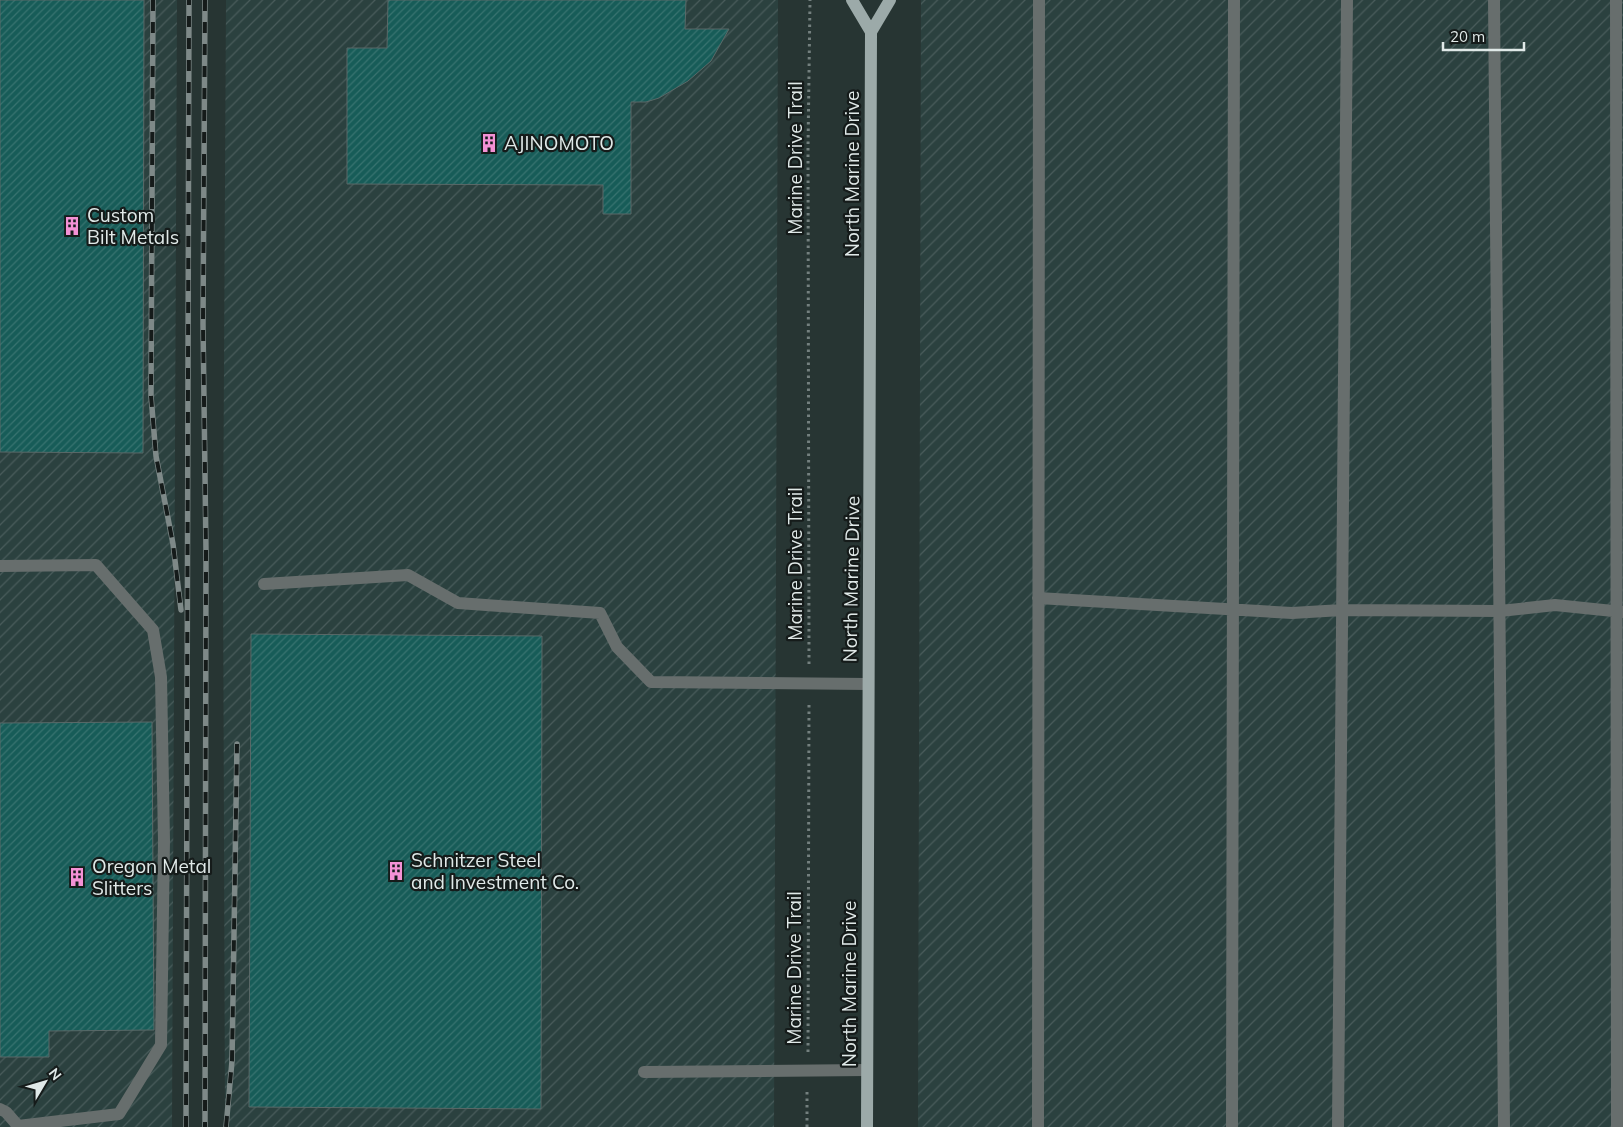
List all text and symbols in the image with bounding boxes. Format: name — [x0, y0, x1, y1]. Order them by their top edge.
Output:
scale bar — [1443, 20, 1524, 52]
text: 20 m — [1450, 27, 1485, 46]
street label: Marine Drive Trail — [783, 81, 807, 235]
street label: North Marine Drive — [840, 91, 864, 257]
place label: AJINOMOTO — [504, 131, 614, 155]
building icon: AJINOMOTO — [478, 132, 500, 154]
place label: Custom Bilt Metals — [87, 203, 179, 249]
building icon: Custom Bilt Metals — [61, 215, 83, 237]
street label: Marine Drive Trail — [783, 487, 807, 641]
street label: North Marine Drive — [838, 495, 864, 663]
place label: Schnitzer Steel and Investment Co. — [411, 848, 579, 894]
place label: Oregon Metal Slitters — [92, 854, 211, 900]
building icon: Schnitzer Steel and Investment Co. — [385, 860, 407, 882]
building icon: Oregon Metal Slitters — [66, 866, 88, 888]
street label: Marine Drive Trail — [782, 891, 806, 1045]
street label: North Marine Drive — [837, 901, 861, 1067]
north arrow — [20, 1057, 70, 1107]
text: N — [45, 1064, 66, 1084]

